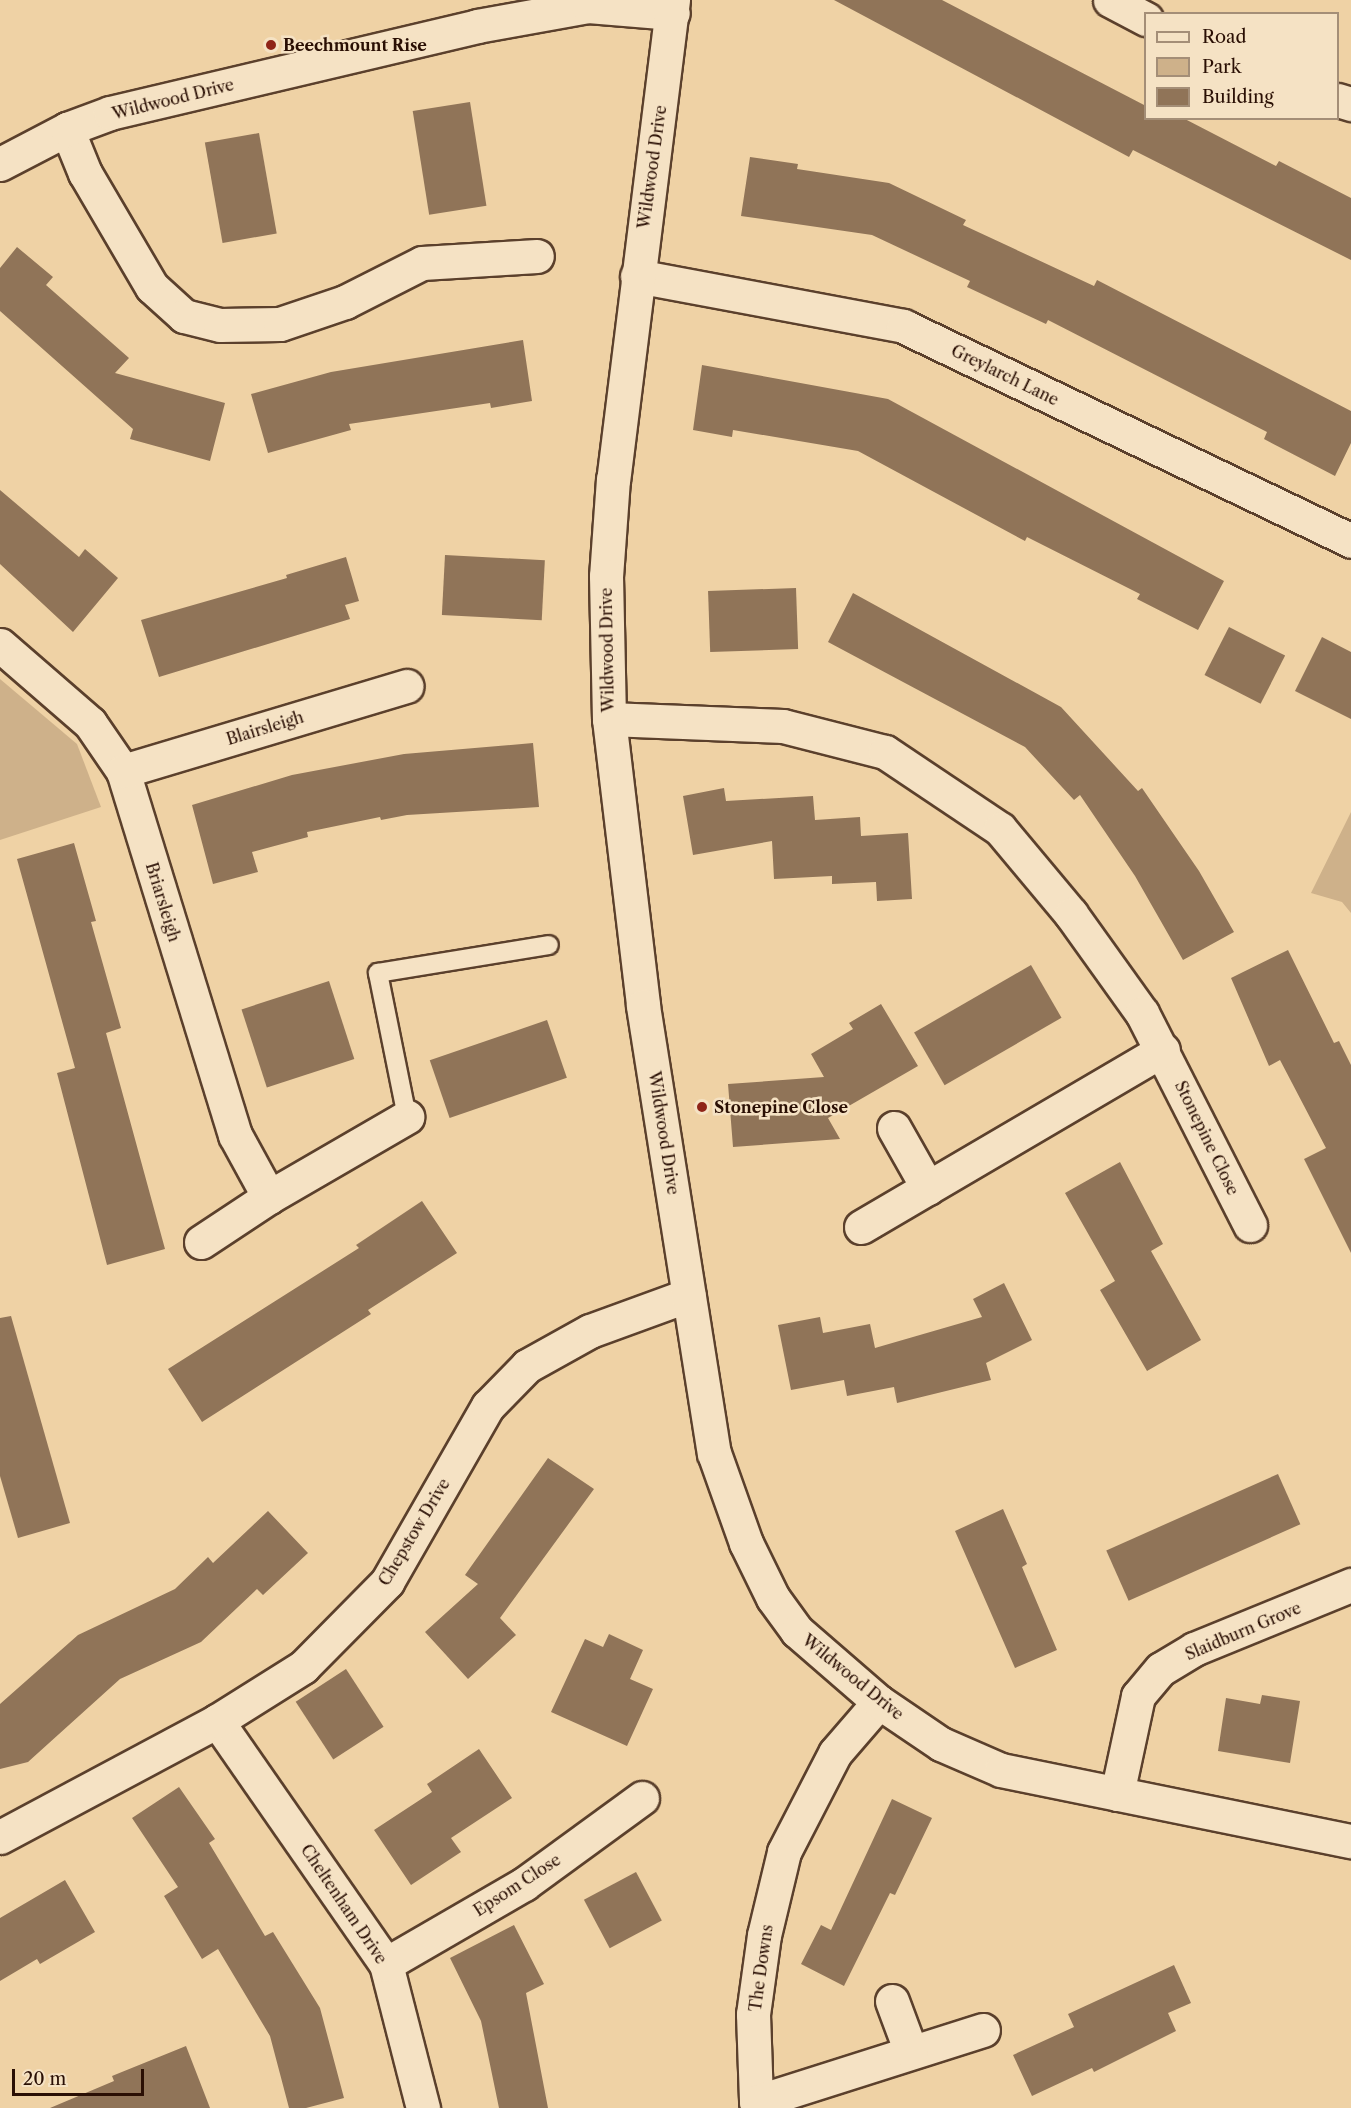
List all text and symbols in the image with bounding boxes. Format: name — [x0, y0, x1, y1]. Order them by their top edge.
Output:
legend — [1144, 12, 1339, 120]
text: Road — [1202, 26, 1247, 48]
place label: Beechmount Rise — [283, 35, 427, 55]
marker: Beechmount Rise — [264, 38, 278, 52]
text: Park — [1202, 56, 1241, 78]
street label: Wildwood Drive — [110, 75, 236, 123]
text: Building — [1202, 86, 1274, 108]
street label: Wildwood Drive — [634, 104, 670, 230]
street label: Greylarch Lane — [948, 341, 1062, 409]
street label: Wildwood Drive — [596, 587, 618, 713]
street label: Blairsleigh — [224, 707, 306, 749]
street label: Briarsleigh — [142, 860, 184, 944]
street label: Wildwood Drive — [645, 1070, 683, 1196]
street label: Stonepine Close — [1171, 1078, 1243, 1198]
place label: Stonepine Close — [714, 1097, 848, 1117]
marker: Stonepine Close — [695, 1100, 709, 1114]
street label: Chepstow Drive — [374, 1475, 454, 1589]
street label: Slaidburn Grove — [1182, 1598, 1304, 1664]
street label: Wildwood Drive — [798, 1630, 908, 1724]
street label: Cheltenham Drive — [297, 1841, 391, 1967]
street label: Epsom Close — [470, 1850, 564, 1920]
street label: The Downs — [745, 1923, 777, 2013]
scale bar — [15, 2057, 147, 2095]
text: 20 m — [23, 2068, 66, 2090]

